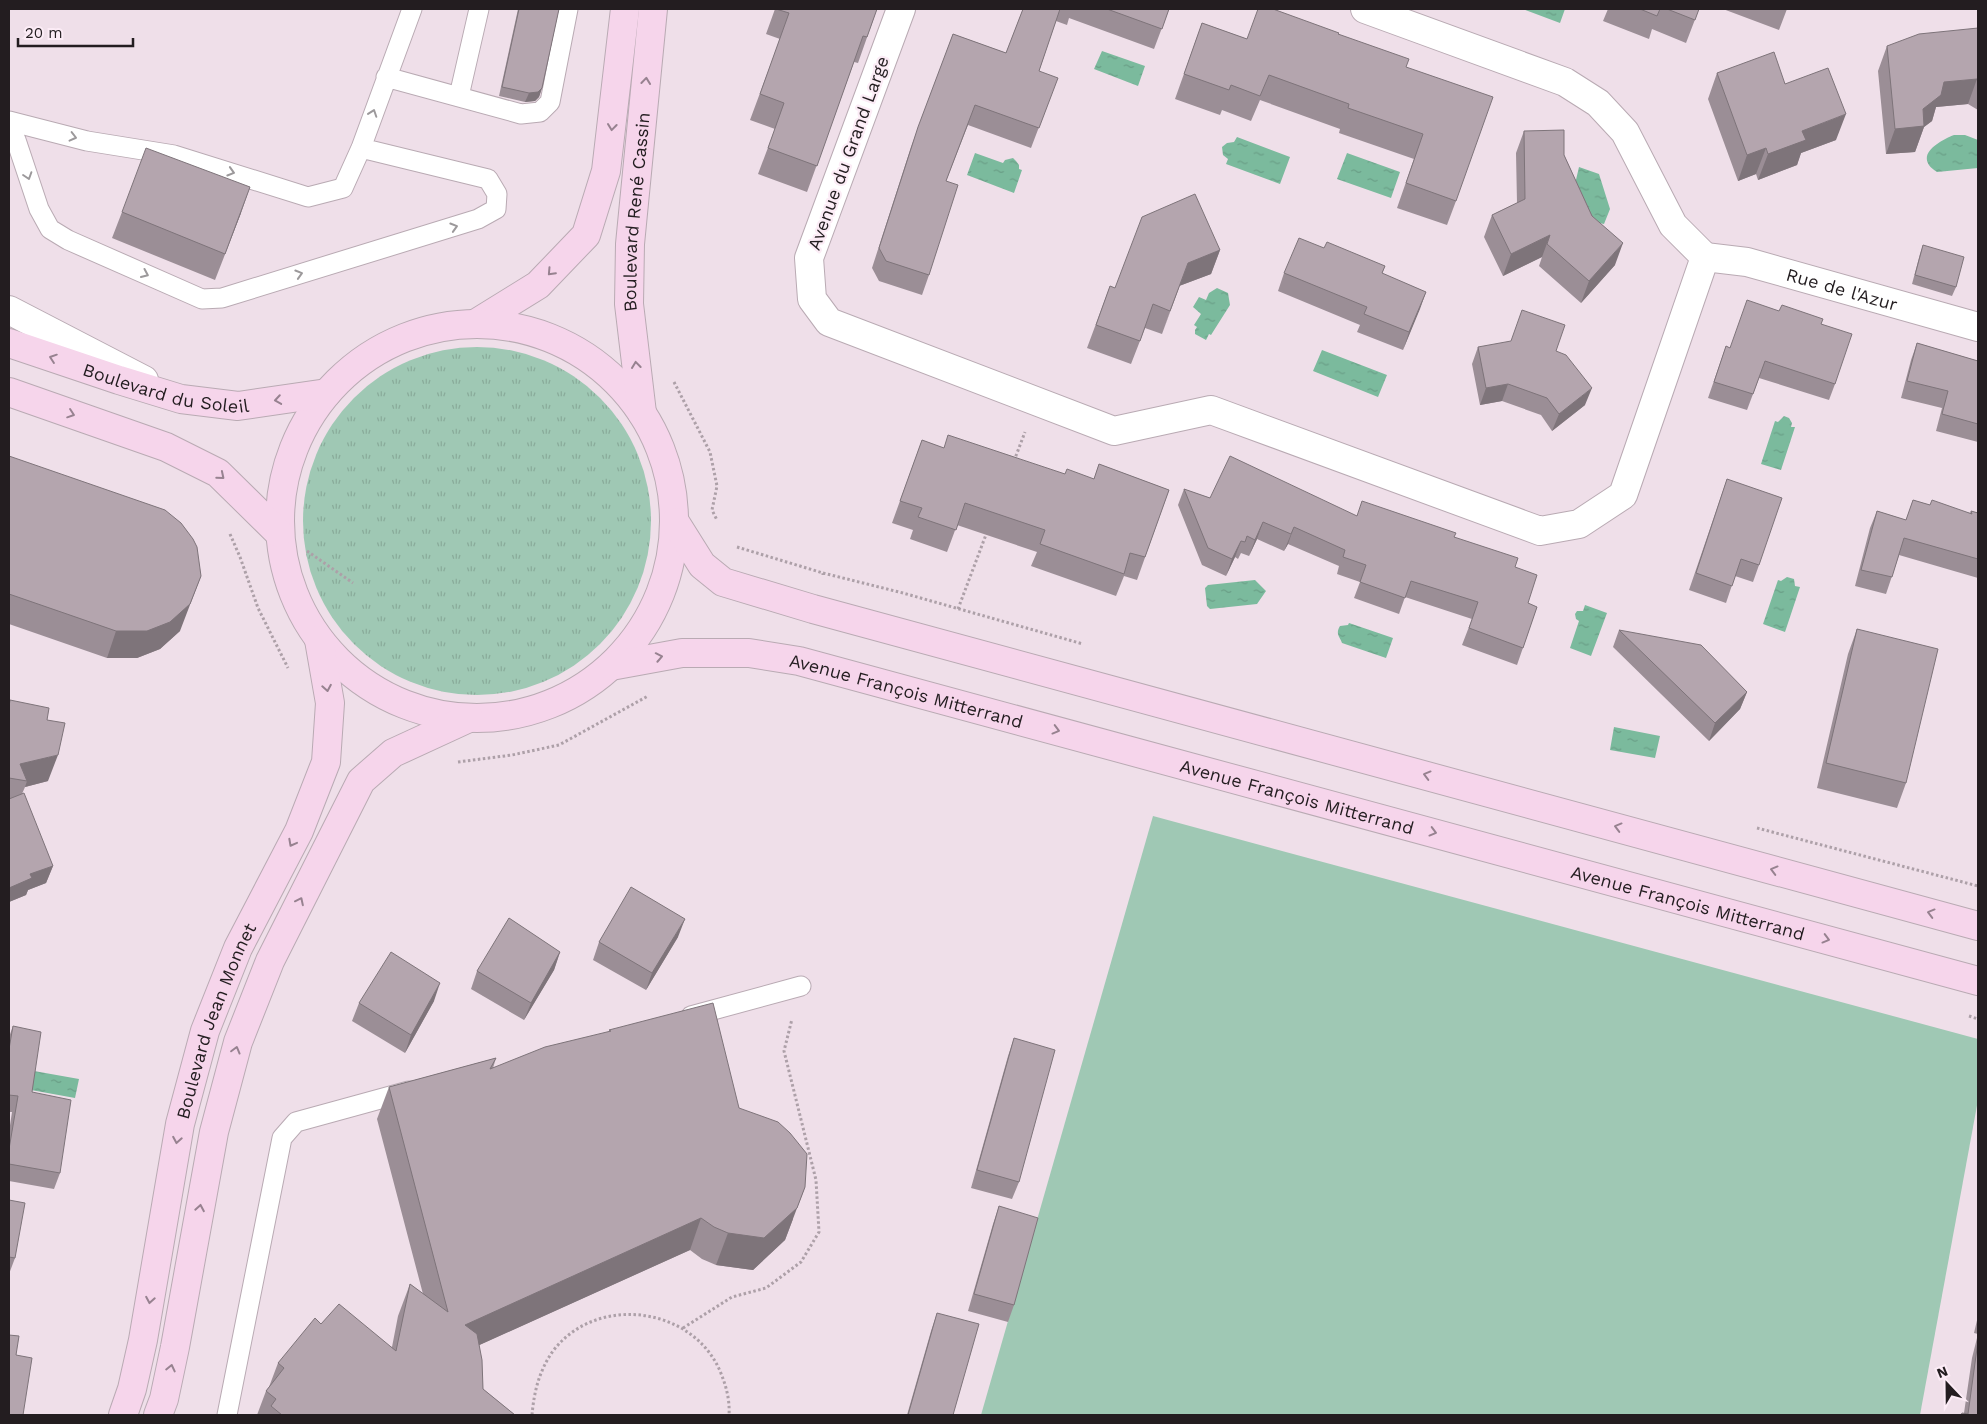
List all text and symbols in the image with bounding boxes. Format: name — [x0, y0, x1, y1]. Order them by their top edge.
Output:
scale bar — [18, 15, 132, 47]
text: 20 m — [25, 24, 63, 42]
street label: Avenue du Grand Large — [803, 53, 893, 253]
one-way arrow — [640, 77, 651, 85]
one-way arrow — [367, 109, 377, 118]
street label: Boulevard René Cassin — [618, 111, 653, 313]
one-way arrow — [607, 123, 618, 131]
one-way arrow — [68, 131, 77, 142]
one-way arrow — [227, 166, 235, 176]
one-way arrow — [22, 171, 32, 180]
one-way arrow — [449, 222, 458, 232]
street label: Rue de l'Azur — [1784, 263, 1900, 314]
one-way arrow — [548, 266, 557, 275]
one-way arrow — [140, 267, 149, 278]
one-way arrow — [294, 270, 302, 280]
one-way arrow — [50, 354, 58, 364]
street label: Boulevard du Soleil — [80, 358, 251, 416]
one-way arrow — [631, 360, 642, 368]
one-way arrow — [274, 395, 283, 405]
one-way arrow — [67, 408, 75, 418]
one-way arrow — [215, 471, 224, 480]
street label: Avenue François Mitterrand — [788, 649, 1026, 732]
one-way arrow — [654, 652, 663, 662]
one-way arrow — [321, 684, 331, 692]
one-way arrow — [1052, 724, 1061, 735]
street label: Avenue François Mitterrand — [1178, 754, 1416, 838]
one-way arrow — [1424, 771, 1432, 781]
one-way arrow — [1614, 823, 1622, 833]
one-way arrow — [1428, 827, 1436, 837]
one-way arrow — [288, 838, 298, 847]
street label: Avenue François Mitterrand — [1569, 861, 1807, 944]
one-way arrow — [1770, 865, 1779, 876]
one-way arrow — [293, 897, 304, 906]
one-way arrow — [1927, 908, 1936, 919]
street label: Boulevard Jean Monnet — [171, 919, 260, 1121]
one-way arrow — [1821, 934, 1829, 944]
one-way arrow — [230, 1046, 240, 1055]
one-way arrow — [173, 1136, 183, 1145]
one-way arrow — [195, 1204, 205, 1213]
one-way arrow — [145, 1296, 155, 1305]
north arrow — [1922, 1359, 1972, 1409]
text: N — [1934, 1363, 1950, 1381]
one-way arrow — [165, 1364, 175, 1373]

